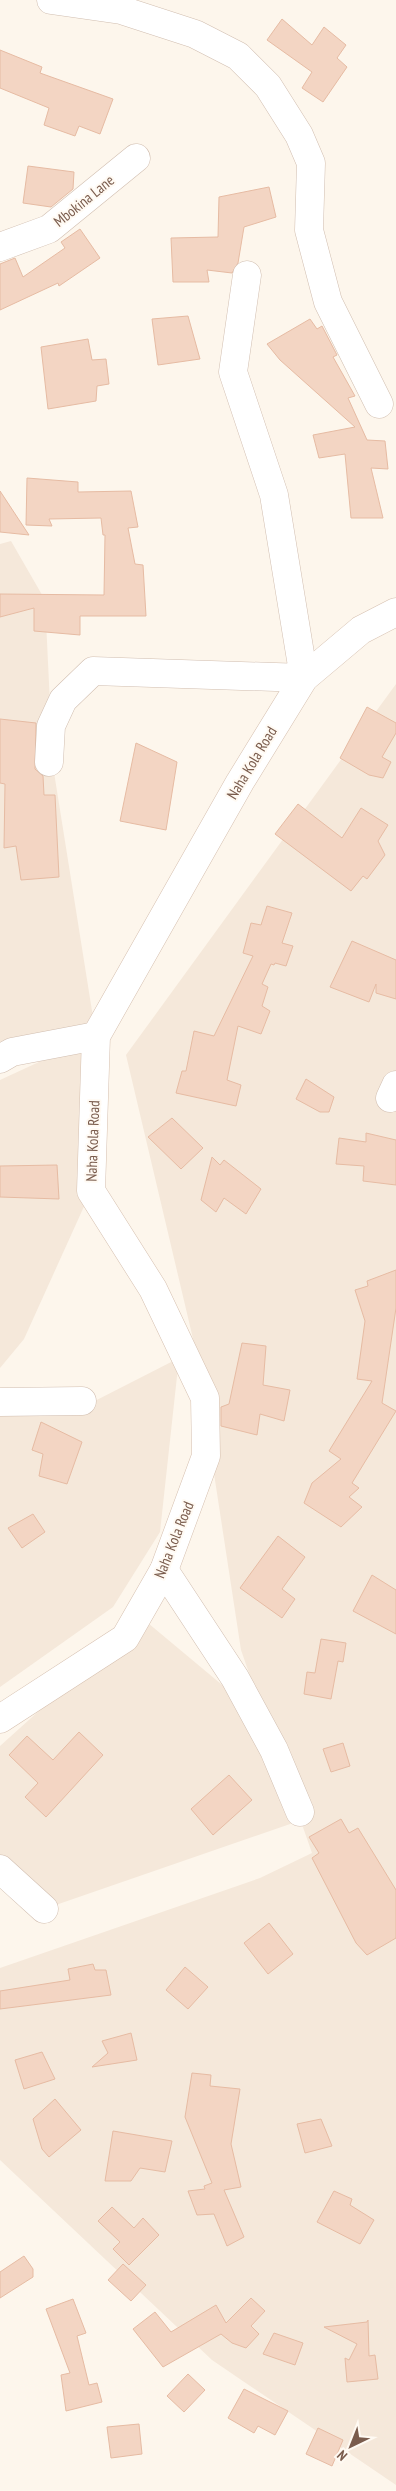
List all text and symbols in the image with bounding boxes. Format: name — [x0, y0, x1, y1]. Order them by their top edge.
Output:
street label: Mbokina Lane — [50, 171, 118, 231]
street label: Naha Kola Road — [222, 723, 281, 803]
street label: Naha Kola Road — [82, 1100, 103, 1182]
street label: Naha Kola Road — [149, 1499, 198, 1581]
north arrow — [326, 2421, 376, 2471]
text: N — [333, 2446, 351, 2465]

